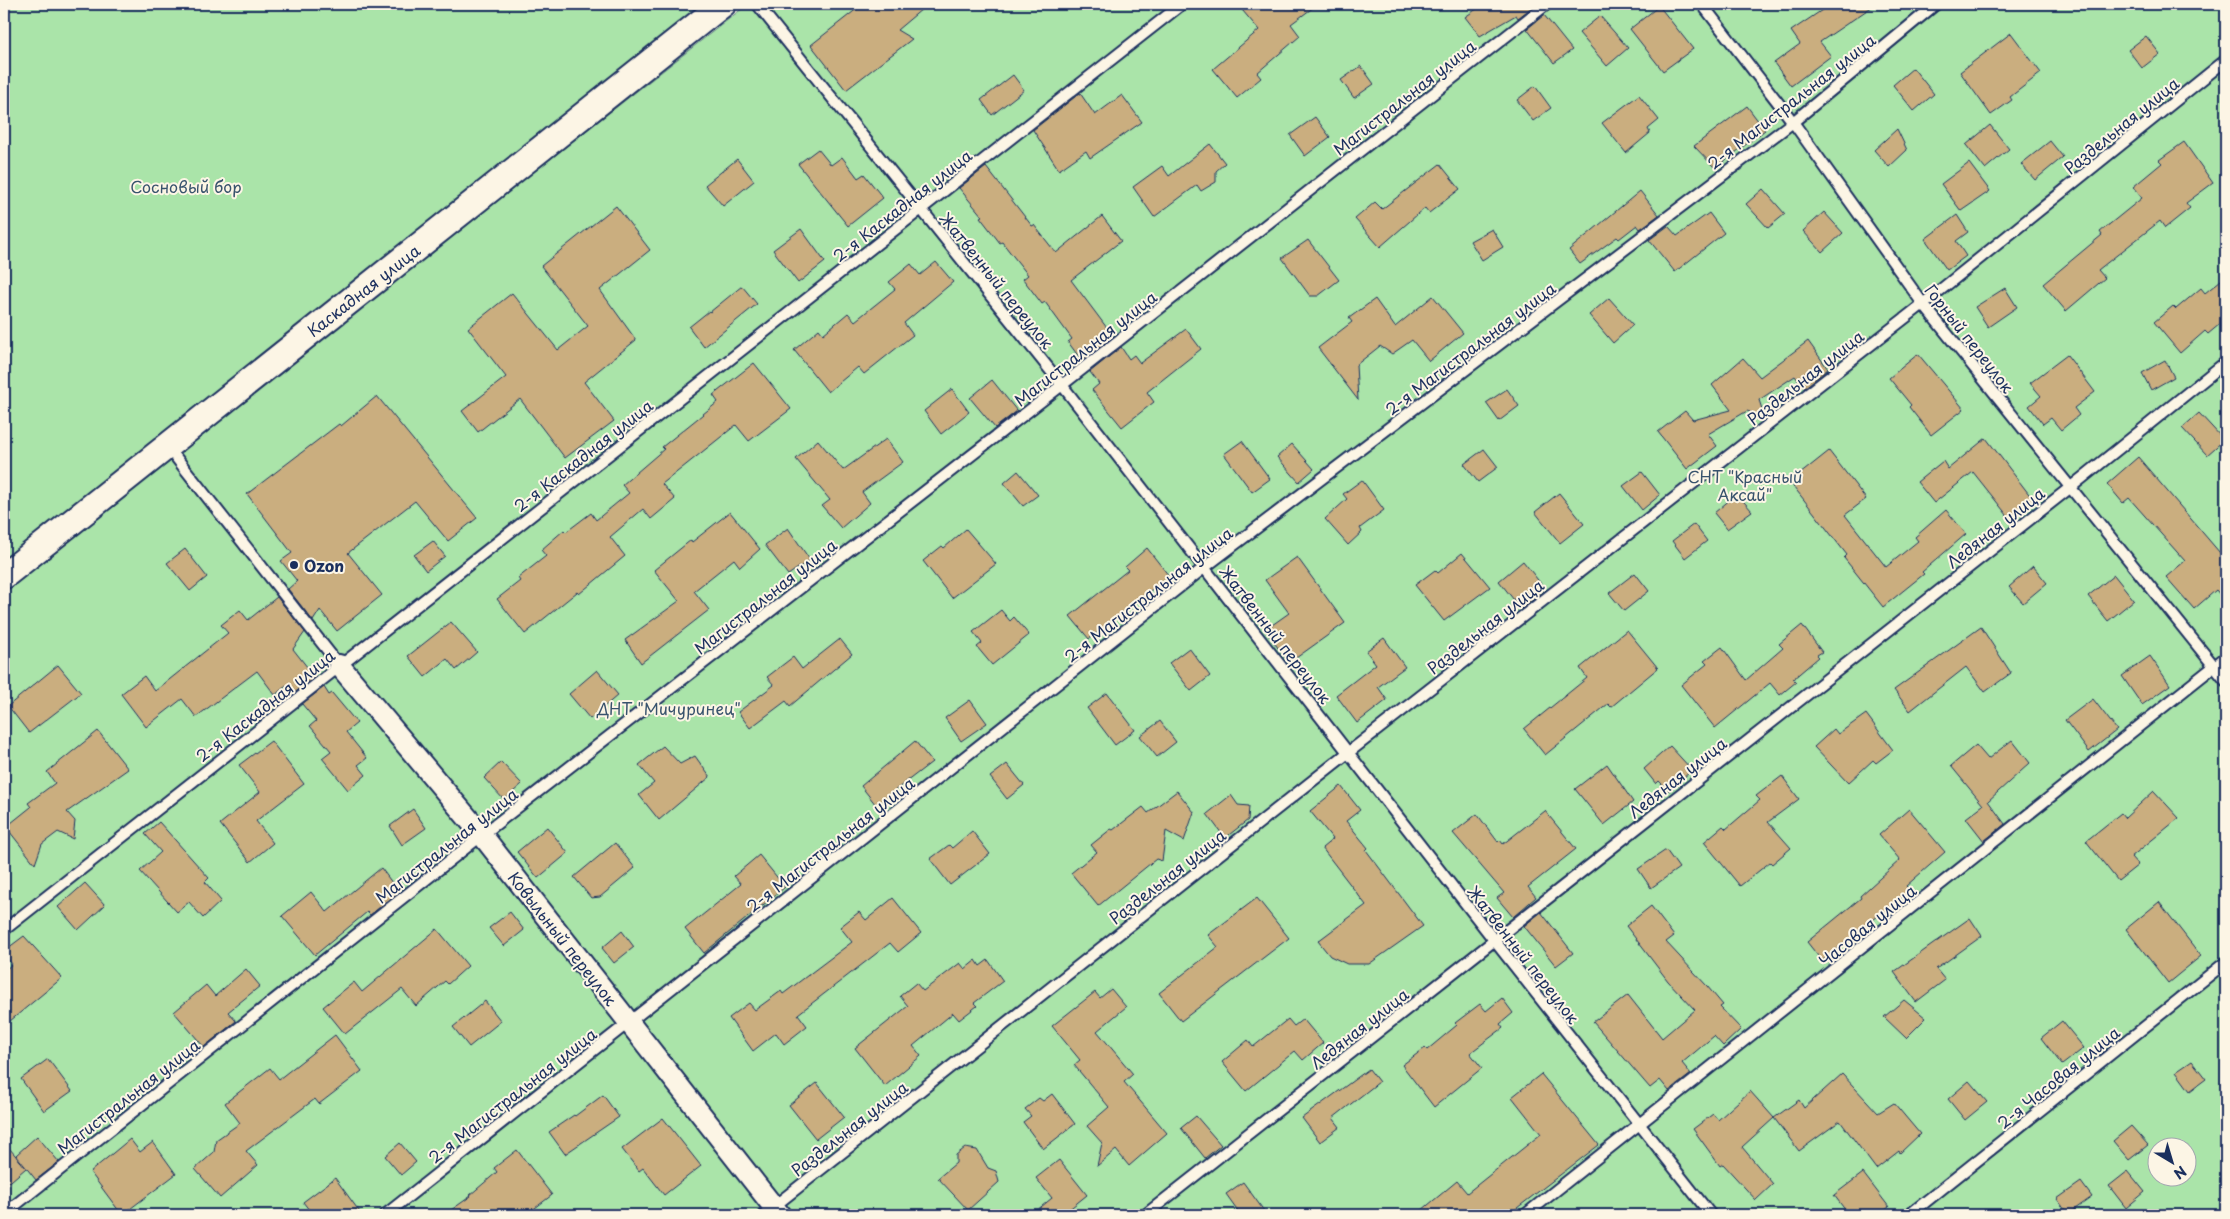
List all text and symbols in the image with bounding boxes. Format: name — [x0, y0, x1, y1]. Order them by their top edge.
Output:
street label: 2-я Магистральная улица — [1702, 28, 1880, 174]
street label: Магистральная улица — [1328, 34, 1480, 160]
street label: Раздельная улица — [2058, 71, 2184, 179]
street label: 2-я Каскадная улица — [827, 143, 977, 267]
park label: Сосновый бор — [130, 174, 242, 198]
street label: Жатвенный переулок — [934, 207, 1060, 354]
street label: Каскадная улица — [301, 238, 425, 342]
street label: 2-я Магистральная улица — [1380, 276, 1560, 420]
street label: Горный переулок — [1920, 279, 2020, 398]
street label: Магистральная улица — [1009, 285, 1161, 411]
street label: Раздельная улица — [1742, 324, 1868, 430]
street label: 2-я Каскадная улица — [508, 393, 658, 517]
park label: СНТ "Красный Аксай" — [1688, 464, 1802, 506]
street label: Ледяная улица — [1941, 481, 2049, 573]
street label: 2-я Магистральная улица — [1059, 521, 1237, 667]
street label: Магистральная улица — [689, 533, 841, 659]
place label: Ozon — [304, 553, 344, 577]
marker: Ozon — [288, 559, 300, 571]
street label: Жатвенный переулок — [1214, 560, 1338, 709]
street label: Раздельная улица — [1422, 573, 1548, 679]
street label: 2-я Каскадная улица — [190, 643, 340, 767]
park label: ДНТ "Мичуринец" — [596, 696, 741, 720]
street label: Ледяная улица — [1623, 731, 1731, 823]
street label: 2-я Магистральная улица — [741, 771, 919, 917]
street label: Магистральная улица — [370, 782, 522, 908]
street label: Раздельная улица — [1104, 823, 1230, 929]
street label: Ковыльный переулок — [503, 866, 623, 1011]
street label: Часовая улица — [1813, 878, 1921, 972]
street label: Жатвенный переулок — [1462, 880, 1586, 1029]
street label: Ледяная улица — [1305, 982, 1413, 1074]
street label: 2-я Часовая улица — [1992, 1020, 2124, 1134]
street label: 2-я Магистральная улица — [423, 1022, 601, 1168]
street label: Магистральная улица — [52, 1033, 204, 1159]
street label: Раздельная улица — [786, 1075, 912, 1181]
north arrow — [2148, 1136, 2198, 1186]
text: N — [2169, 1161, 2191, 1184]

